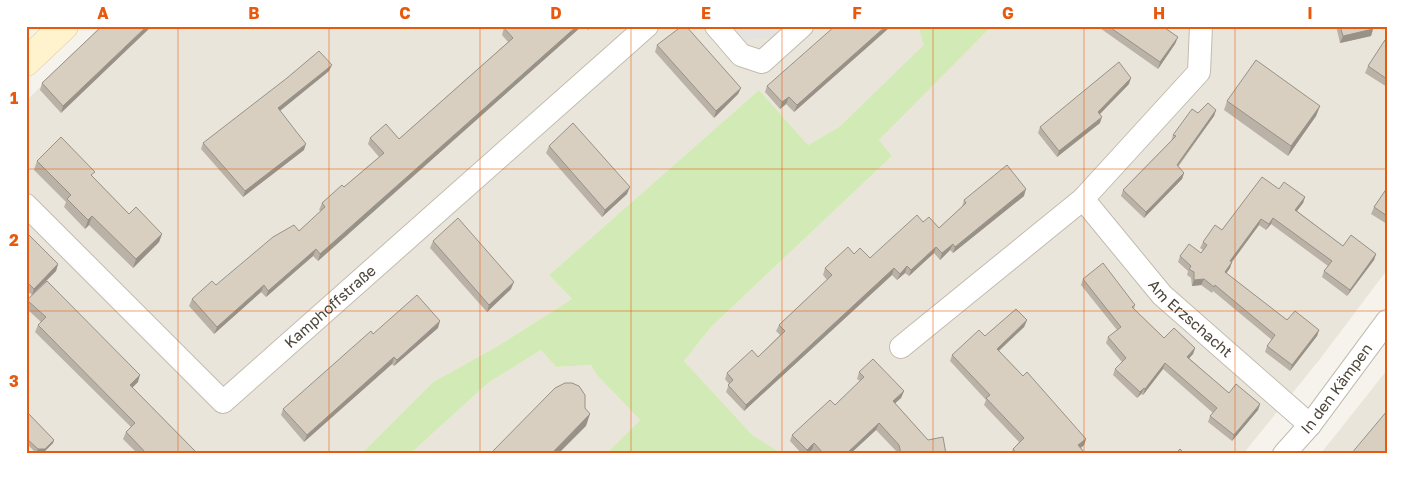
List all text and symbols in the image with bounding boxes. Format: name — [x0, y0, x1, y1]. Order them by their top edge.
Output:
text: A — [97, 3, 109, 23]
text: B — [248, 3, 260, 23]
text: C — [399, 3, 411, 23]
text: D — [550, 3, 562, 23]
text: E — [701, 3, 711, 23]
text: F — [852, 3, 862, 23]
text: G — [1002, 3, 1014, 23]
text: H — [1153, 3, 1165, 23]
text: I — [1307, 3, 1313, 23]
text: 1 — [10, 88, 18, 108]
text: 2 — [9, 230, 19, 250]
street label: Kamphoffstraße — [280, 261, 379, 351]
street label: Am Erzschacht — [1145, 276, 1236, 361]
street label: In den Kämpen — [1297, 340, 1375, 437]
text: 3 — [9, 371, 19, 391]

